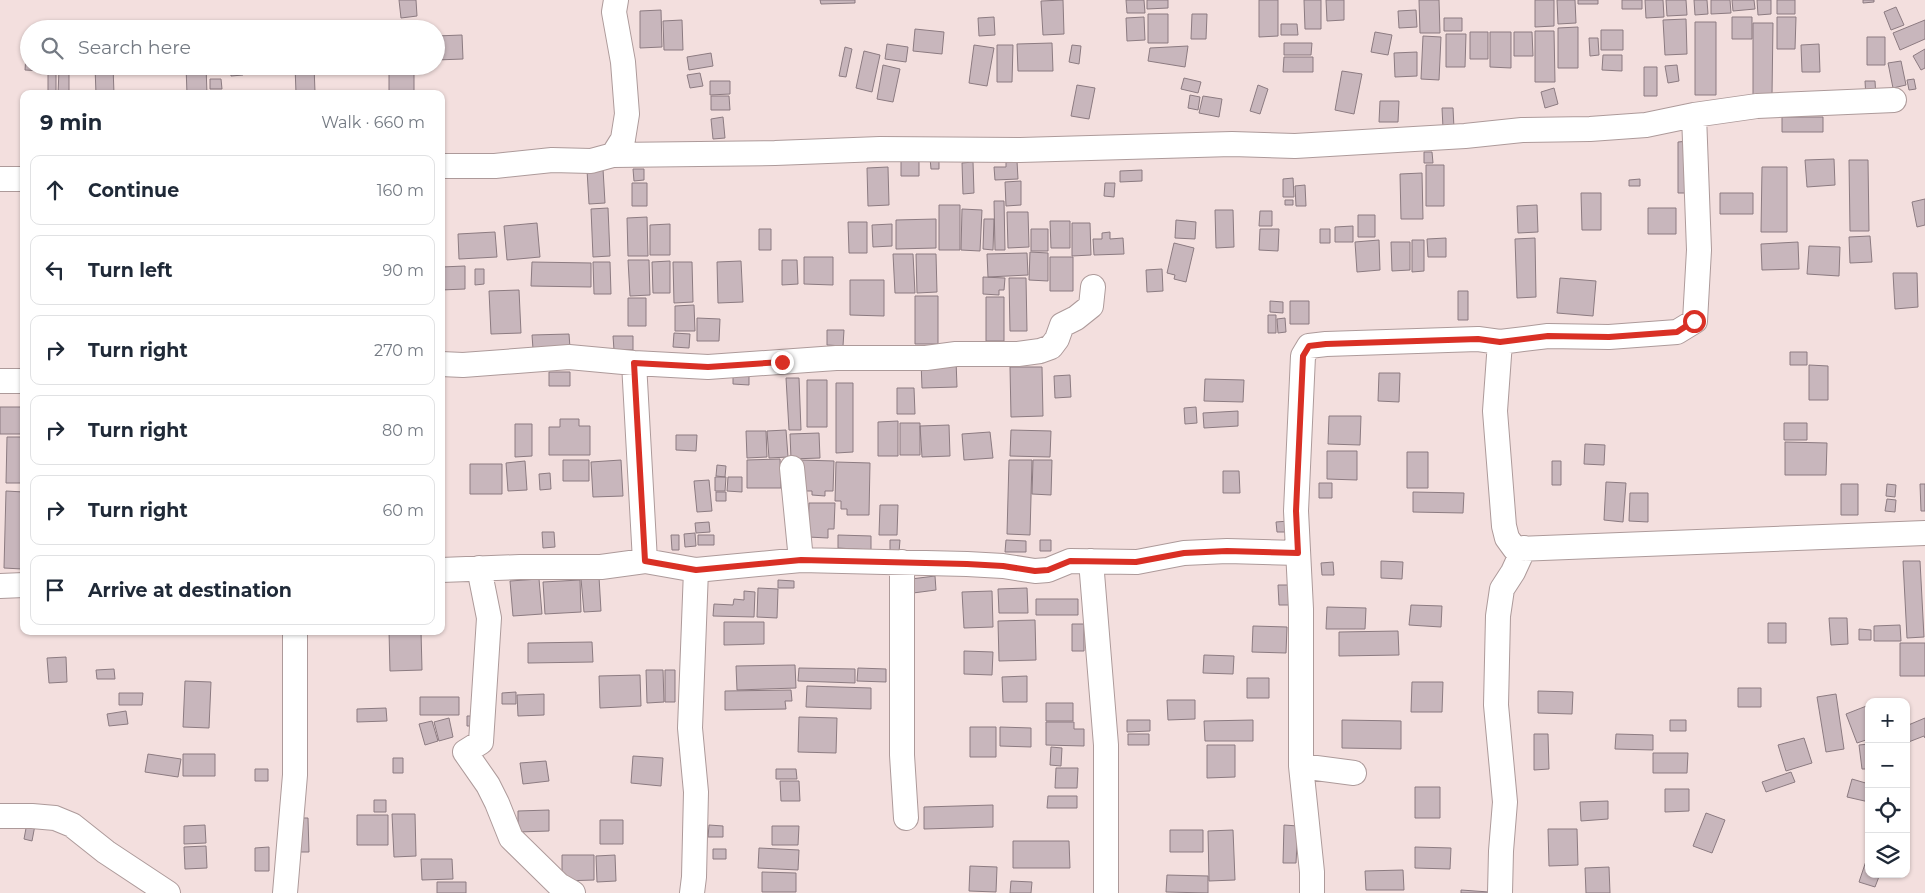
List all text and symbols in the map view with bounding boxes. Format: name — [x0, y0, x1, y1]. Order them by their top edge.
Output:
search box — [20, 20, 445, 75]
icon: search — [38, 34, 66, 62]
text: Search here — [78, 36, 191, 59]
text: 9 min — [40, 110, 102, 135]
text: Walk · 660 m — [321, 113, 425, 132]
icon: ahead — [41, 176, 69, 204]
text: Continue — [88, 179, 179, 202]
text: 160 m — [377, 181, 424, 200]
icon: left — [41, 256, 69, 284]
text: Turn left — [88, 259, 173, 282]
text: 90 m — [382, 261, 424, 280]
route start — [1683, 310, 1706, 333]
icon: right — [41, 336, 69, 364]
text: Turn right — [88, 339, 188, 362]
text: 270 m — [374, 341, 424, 360]
route end — [771, 351, 794, 374]
icon: right — [41, 416, 69, 444]
text: Turn right — [88, 419, 188, 442]
text: 80 m — [382, 421, 424, 440]
icon: right — [41, 496, 69, 524]
text: Turn right — [88, 499, 188, 522]
text: 60 m — [382, 501, 424, 520]
icon: arrive — [41, 576, 69, 604]
text: Arrive at destination — [88, 579, 292, 602]
map controls — [1865, 698, 1910, 878]
button: + — [1865, 698, 1910, 743]
button: − — [1865, 743, 1910, 788]
button: locate — [1865, 788, 1910, 833]
button: layers — [1865, 833, 1910, 878]

